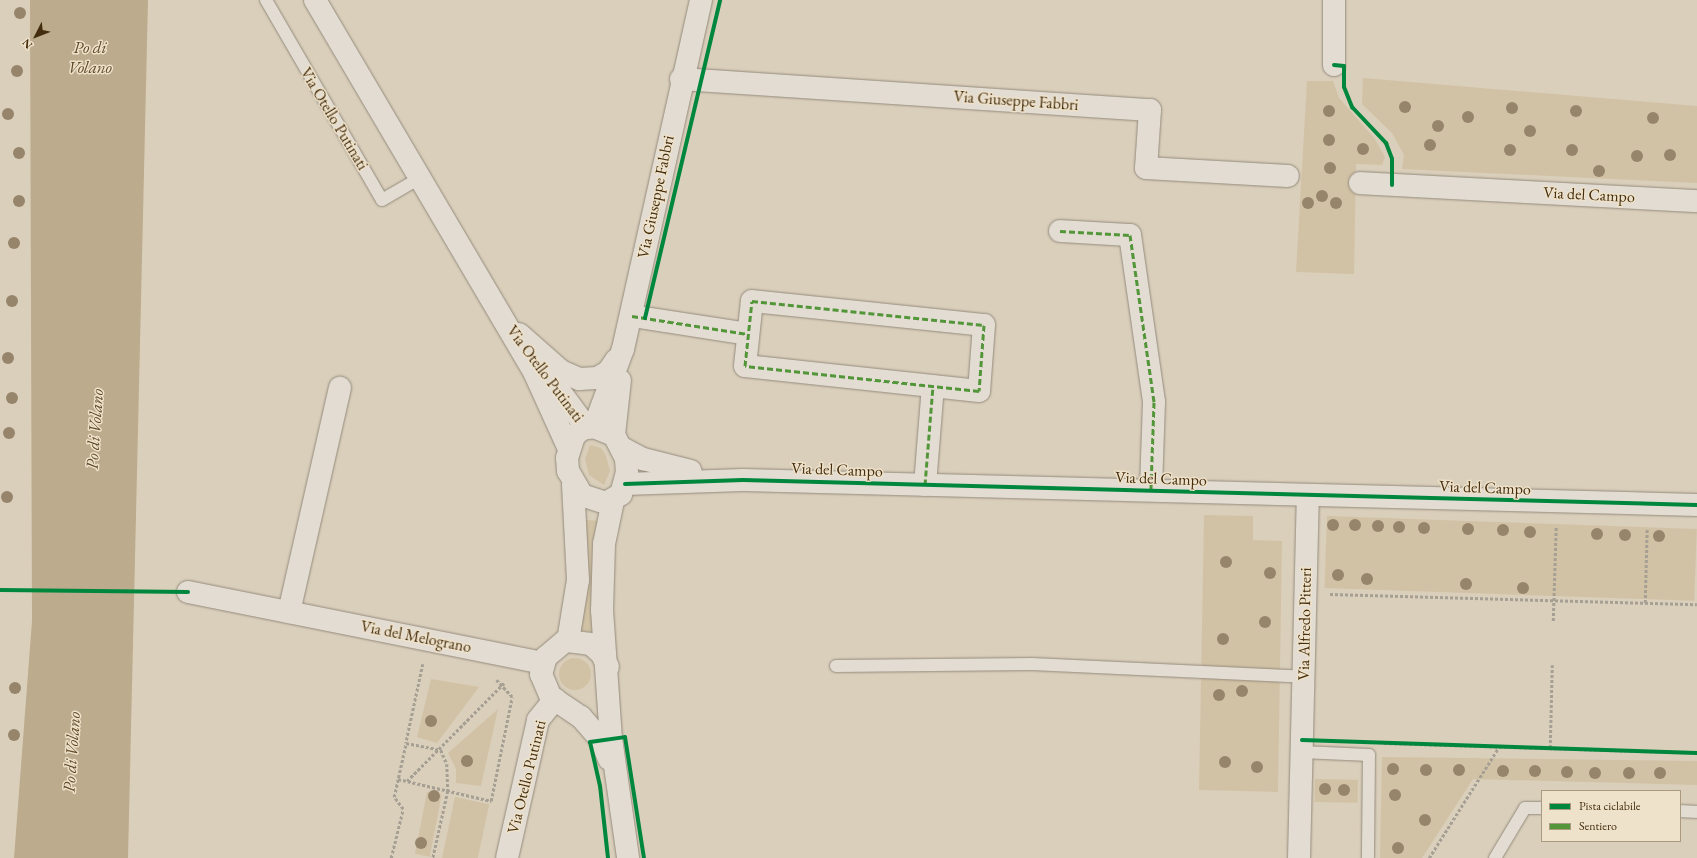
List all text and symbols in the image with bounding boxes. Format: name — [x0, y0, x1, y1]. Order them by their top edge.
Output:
north arrow — [16, 16, 56, 56]
text: N — [19, 36, 35, 52]
water label: Po di Volano — [68, 38, 112, 78]
street label: Via Otello Putinati — [296, 64, 372, 174]
street label: Via Giuseppe Fabbri — [953, 87, 1079, 115]
street label: Via Giuseppe Fabbri — [634, 134, 678, 260]
street label: Via del Campo — [1543, 183, 1635, 207]
street label: Via Otello Putinati — [502, 322, 588, 426]
water label: Po di Volano — [82, 388, 108, 470]
street label: Via del Campo — [791, 459, 883, 481]
street label: Via del Campo — [1115, 468, 1207, 490]
street label: Via del Campo — [1439, 477, 1531, 499]
street label: Via Alfredo Pitteri — [1294, 567, 1316, 681]
street label: Via del Melograno — [359, 617, 473, 657]
water label: Po di Volano — [59, 711, 85, 793]
street label: Via Otello Putinati — [504, 718, 550, 836]
legend — [1541, 790, 1681, 842]
text: Pista ciclabile — [1579, 798, 1640, 814]
text: Sentiero — [1579, 818, 1617, 834]

